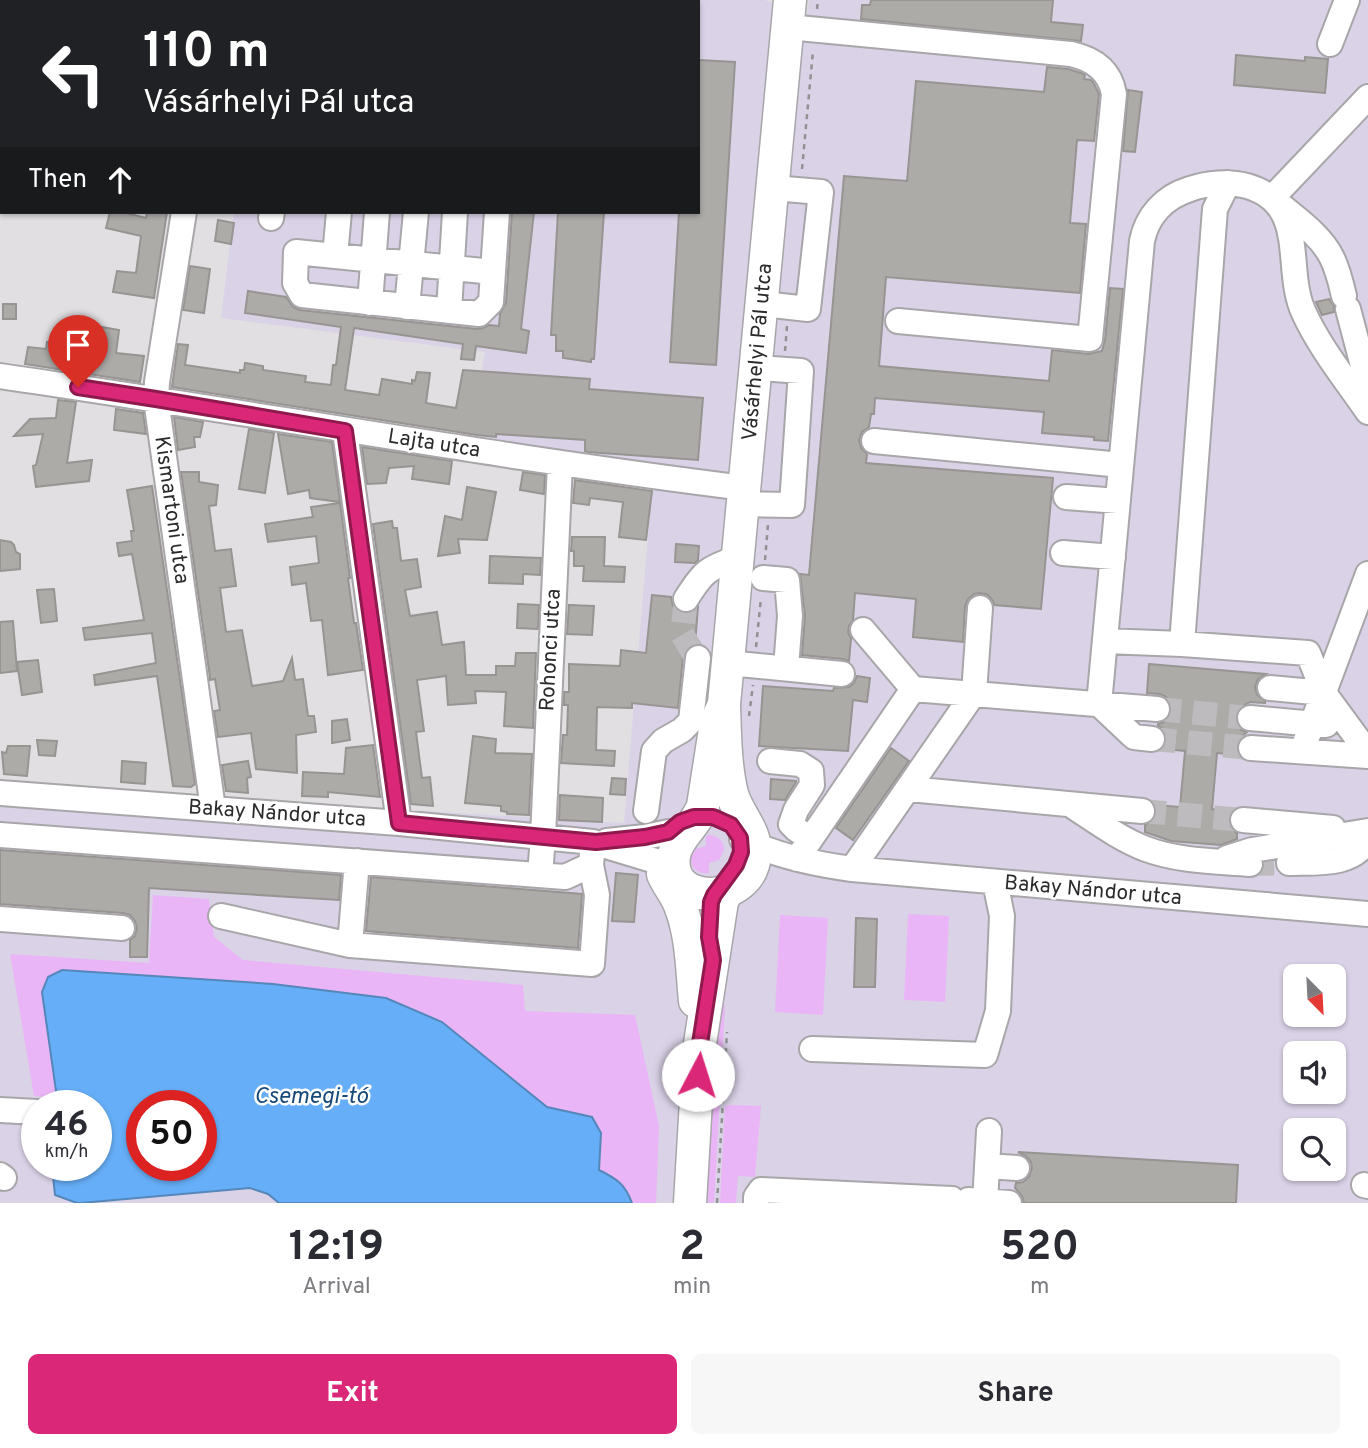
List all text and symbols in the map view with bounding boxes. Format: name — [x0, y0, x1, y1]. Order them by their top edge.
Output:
text: 110 m — [143, 23, 270, 85]
icon: left — [28, 28, 119, 119]
text: Vásárhelyi Pál utca — [143, 84, 414, 124]
icon: ahead — [101, 161, 139, 199]
text: Then — [28, 164, 87, 197]
street label: Vásárhelyi Pál utca — [737, 262, 779, 442]
pin — [48, 315, 108, 387]
icon: arrive — [59, 326, 97, 364]
street label: Lajta utca — [386, 423, 482, 465]
street label: Kismartoni utca — [147, 434, 195, 586]
street label: Rohonci utca — [534, 588, 568, 712]
street label: Bakay Nándor utca — [187, 794, 367, 834]
street label: Bakay Nándor utca — [1003, 870, 1183, 912]
north arrow — [1283, 964, 1346, 1027]
map controls — [1283, 964, 1346, 1181]
position arrow — [661, 1038, 735, 1112]
button: sound — [1283, 1041, 1346, 1104]
water label: Csemegi-tó — [254, 1083, 370, 1112]
speed limit sign: 50 — [126, 1090, 217, 1181]
text: 46 — [45, 1104, 89, 1148]
button: search — [1283, 1118, 1346, 1181]
text: km/h — [45, 1141, 88, 1164]
text: 12:19 — [289, 1222, 384, 1275]
text: 2 — [679, 1222, 705, 1275]
text: 520 — [1000, 1222, 1079, 1275]
text: Arrival — [302, 1273, 371, 1302]
text: min — [673, 1273, 711, 1302]
text: m — [1030, 1273, 1049, 1302]
button: Exit — [28, 1354, 677, 1434]
button: Share — [691, 1354, 1340, 1434]

